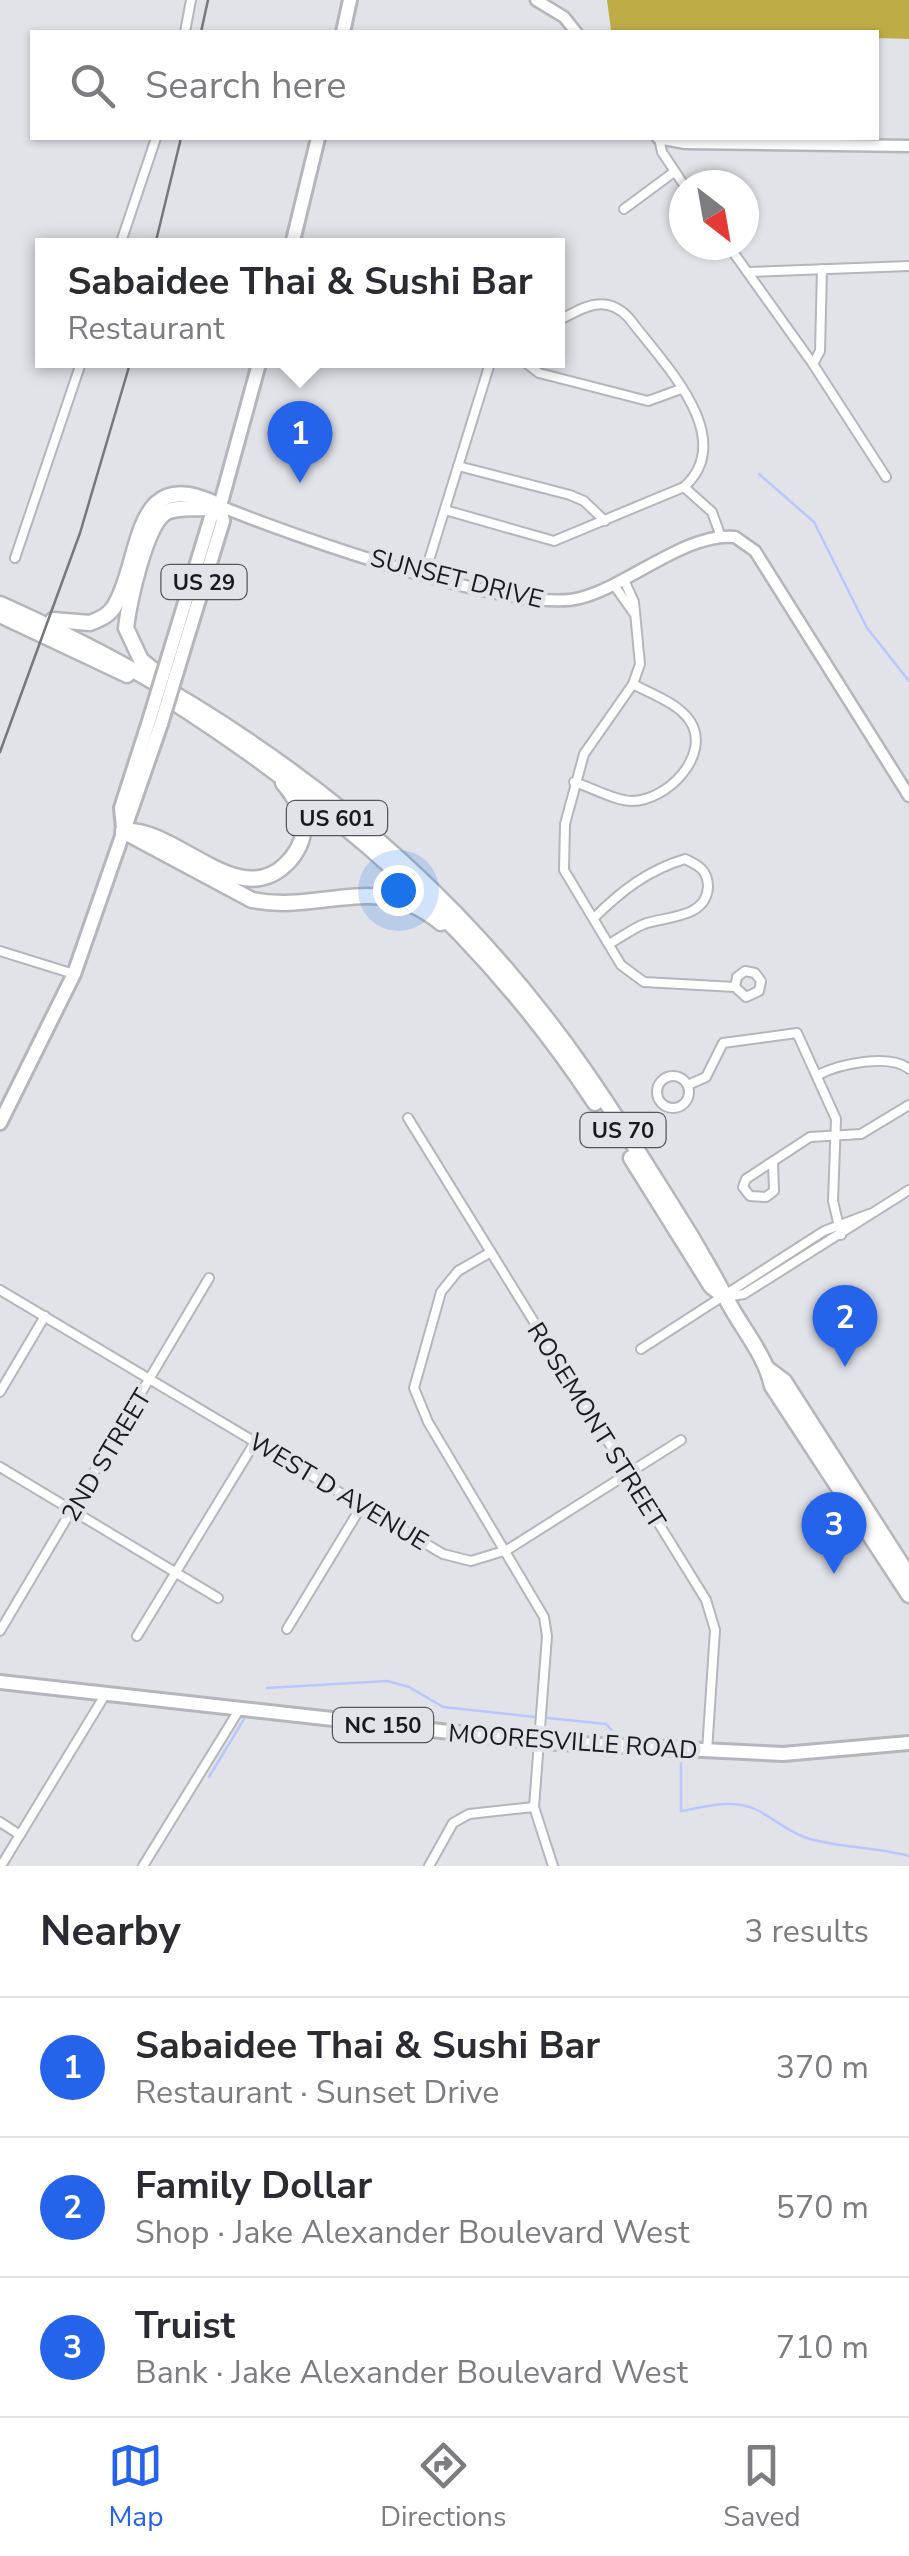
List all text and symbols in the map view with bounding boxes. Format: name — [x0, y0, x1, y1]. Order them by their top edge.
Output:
search box — [30, 30, 879, 140]
icon: search — [65, 58, 120, 113]
text: Search here — [145, 60, 346, 111]
north arrow — [669, 170, 759, 260]
popup — [35, 238, 565, 368]
text: Sabaidee Thai & Sushi Bar — [67, 256, 533, 307]
text: Restaurant — [67, 307, 224, 350]
pin: 1 — [268, 400, 332, 483]
street label: SUNSET DRIVE — [367, 541, 547, 617]
road number: US 29 — [162, 565, 246, 599]
road number: US 601 — [287, 801, 387, 835]
your location — [373, 865, 424, 916]
road number: US 70 — [580, 1113, 666, 1147]
pin: 2 — [812, 1284, 878, 1367]
street label: ROSEMONT STREET — [519, 1316, 673, 1535]
street label: 2ND STREET — [54, 1383, 160, 1528]
street label: WEST D AVENUE — [243, 1425, 434, 1559]
pin: 3 — [802, 1492, 866, 1574]
road number: NC 150 — [333, 1708, 433, 1742]
street label: MOORESVILLE ROAD — [447, 1716, 699, 1768]
text: Nearby — [40, 1903, 181, 1960]
text: 3 results — [744, 1910, 869, 1953]
text: Sabaidee Thai & Sushi Bar — [135, 2020, 600, 2071]
text: 1 — [63, 2046, 82, 2089]
text: 370 m — [776, 2046, 869, 2089]
text: Restaurant · Sunset Drive — [135, 2071, 499, 2114]
text: Family Dollar — [135, 2160, 372, 2211]
text: 2 — [63, 2186, 82, 2229]
text: 570 m — [776, 2186, 869, 2229]
text: Shop · Jake Alexander Boulevard West — [135, 2211, 690, 2254]
text: Truist — [135, 2300, 235, 2351]
text: 3 — [63, 2326, 82, 2369]
text: 710 m — [776, 2326, 869, 2369]
text: Bank · Jake Alexander Boulevard West — [135, 2351, 688, 2394]
tab: Map — [108, 2438, 163, 2536]
tab: Directions — [380, 2438, 506, 2536]
tab: Saved — [723, 2438, 801, 2536]

